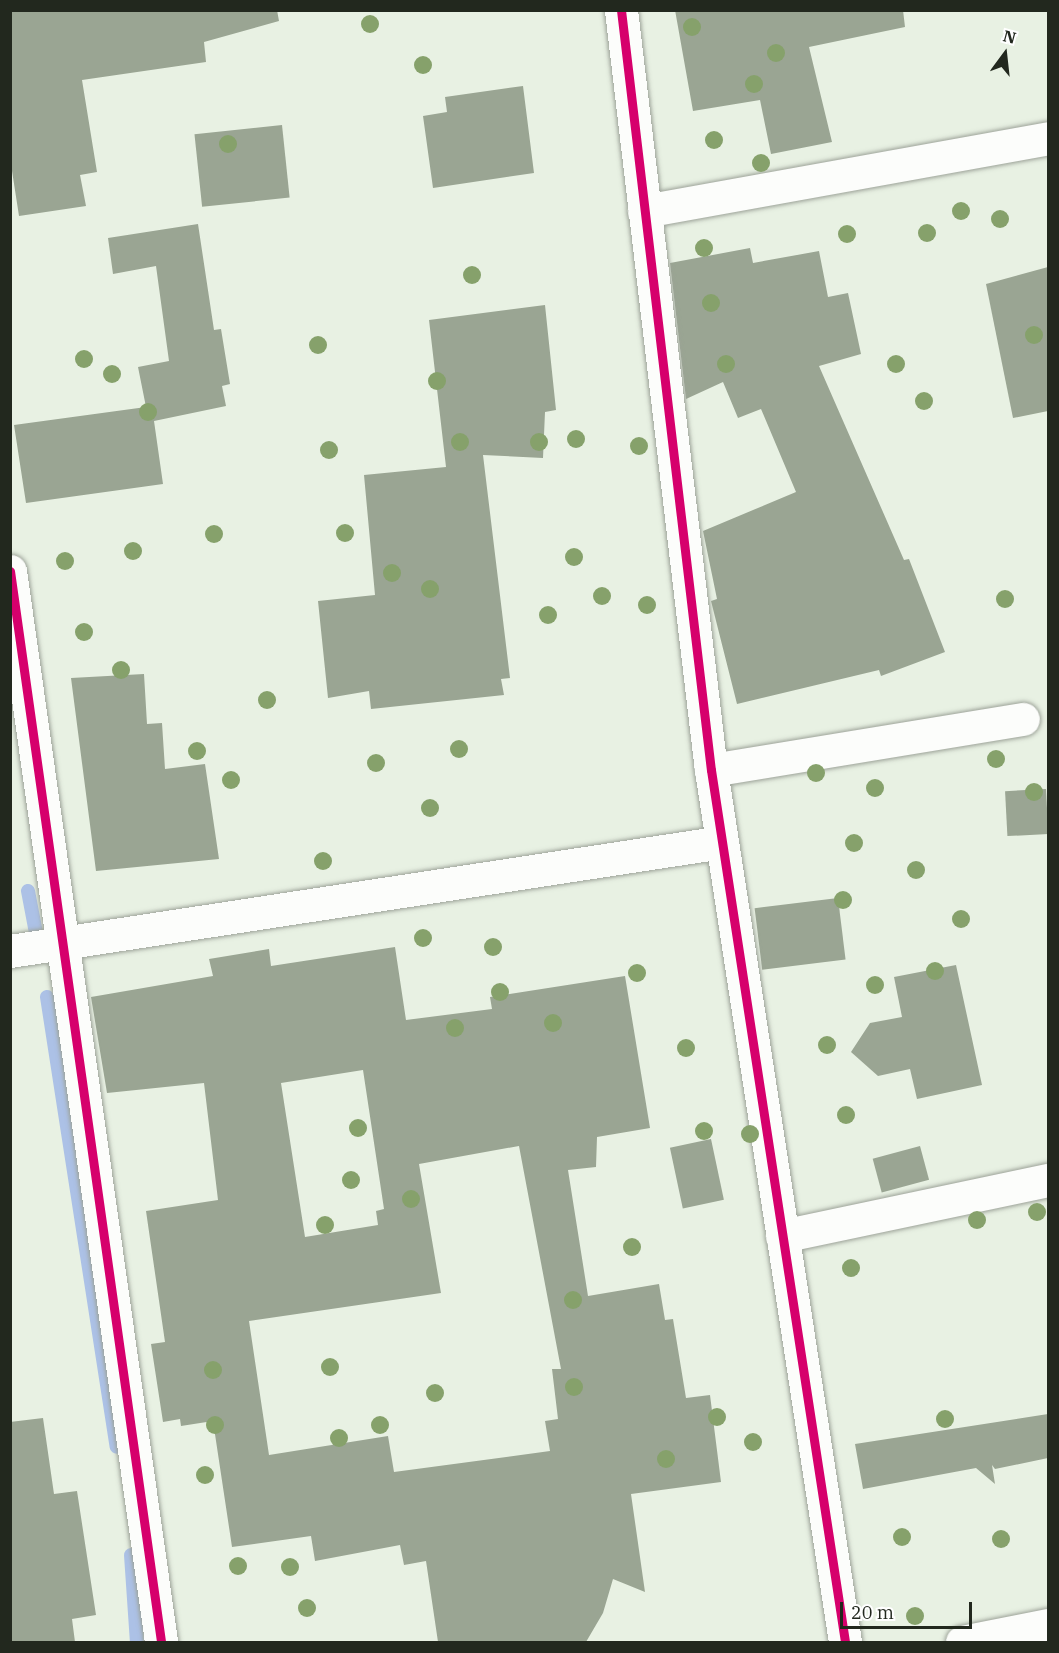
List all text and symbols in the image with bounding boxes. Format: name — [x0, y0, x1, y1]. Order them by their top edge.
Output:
north arrow — [975, 24, 1035, 84]
text: N — [1001, 25, 1018, 48]
scale bar — [843, 1590, 975, 1628]
text: 20 m — [851, 1601, 894, 1624]

